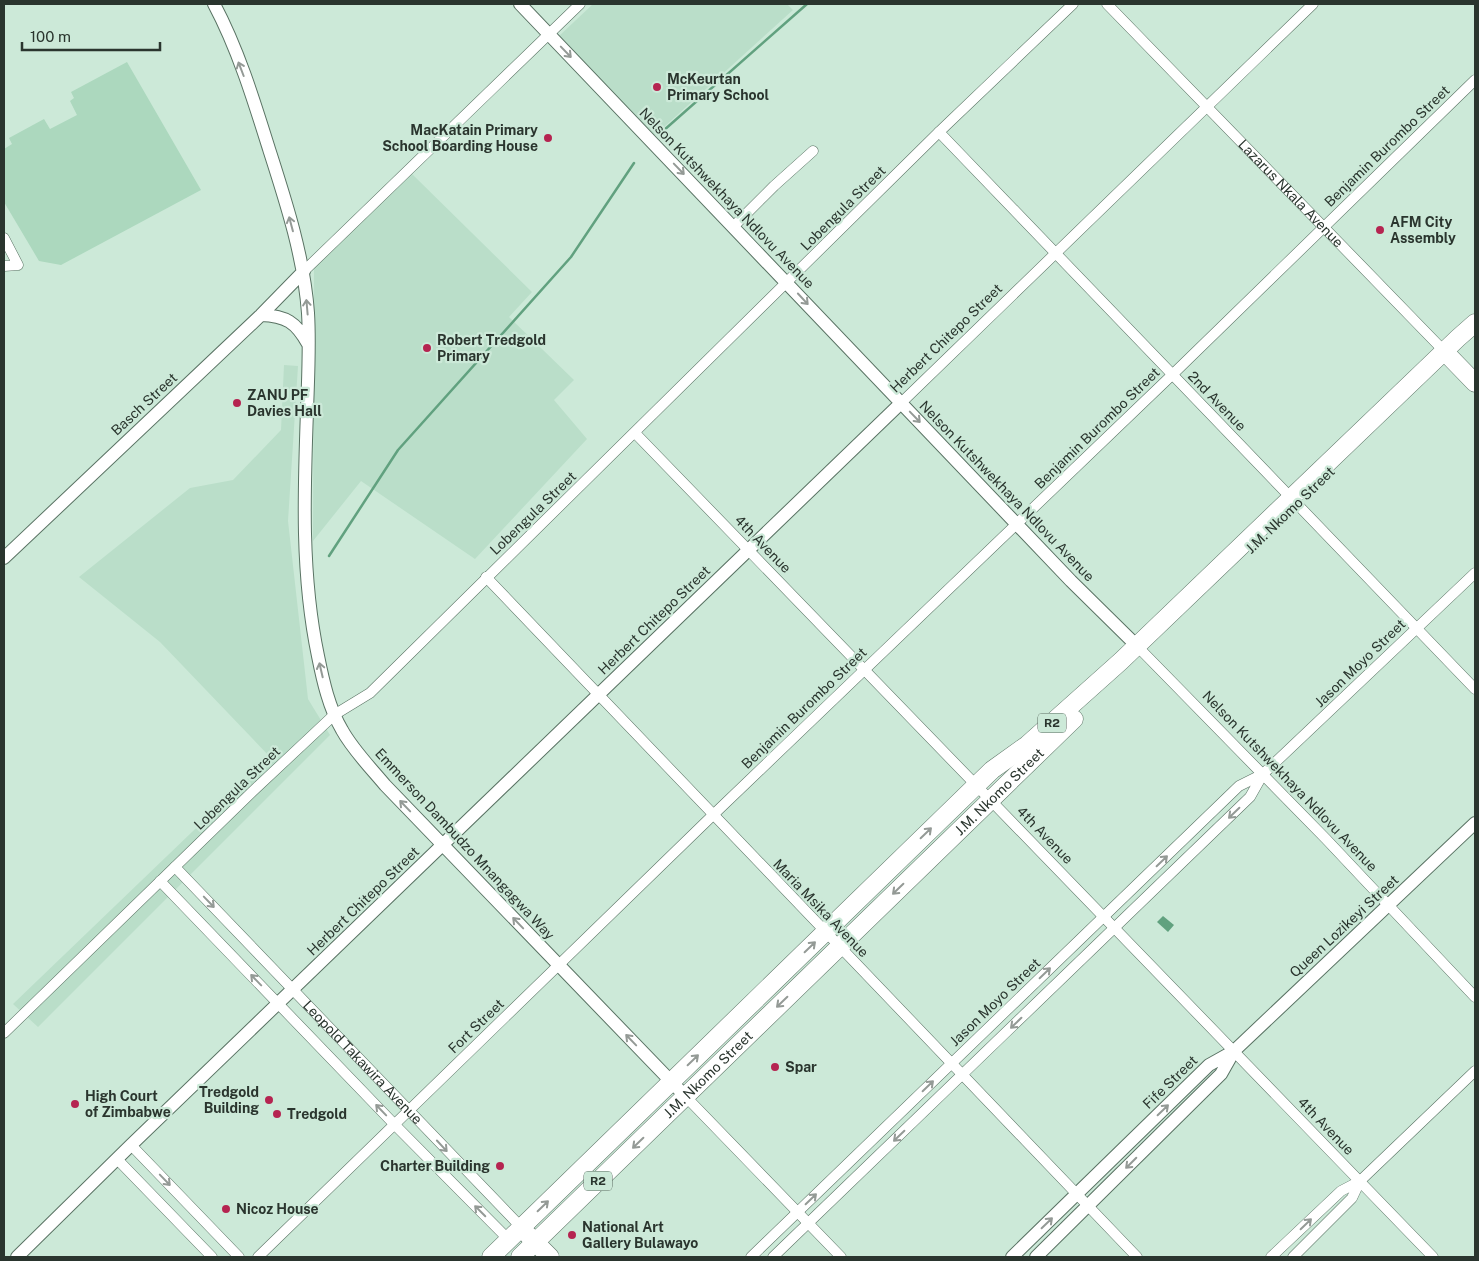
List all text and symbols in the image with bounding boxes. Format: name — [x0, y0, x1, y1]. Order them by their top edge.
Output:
scale bar — [22, 20, 160, 52]
text: 100 m — [30, 28, 71, 45]
one-way arrow — [560, 45, 572, 58]
one-way arrow — [236, 62, 245, 77]
place label: McKeurtan Primary School — [667, 71, 770, 103]
marker: McKeurtan Primary School — [651, 81, 663, 93]
street label: Benjamin Burombo Street — [1321, 82, 1453, 210]
street label: Nelson Kutshwekhaya Ndlovu Avenue — [636, 105, 818, 291]
place label: MacKatain Primary School Boarding House — [382, 122, 538, 154]
marker: MacKatain Primary School Boarding House — [542, 132, 554, 144]
street label: Lazarus Nkala Avenue — [1235, 136, 1347, 251]
street label: Lobengula Street — [797, 162, 889, 254]
one-way arrow — [673, 163, 685, 175]
place label: AFM City Assembly — [1390, 214, 1456, 246]
one-way arrow — [285, 216, 295, 232]
marker: AFM City Assembly — [1374, 224, 1386, 236]
street label: Herbert Chitepo Street — [887, 280, 1005, 396]
one-way arrow — [797, 293, 809, 306]
one-way arrow — [303, 300, 312, 316]
place label: Robert Tredgold Primary — [437, 332, 546, 364]
marker: Robert Tredgold Primary — [421, 342, 433, 354]
street label: Benjamin Burombo Street — [1031, 364, 1163, 492]
street label: 2nd Avenue — [1185, 368, 1249, 434]
street label: Basch Street — [108, 369, 180, 439]
place label: ZANU PF Davies Hall — [247, 387, 322, 419]
marker: ZANU PF Davies Hall — [231, 397, 243, 409]
street label: Nelson Kutshwekhaya Ndlovu Avenue — [916, 398, 1098, 584]
one-way arrow — [909, 411, 921, 423]
street label: J.M. Nkomo Street — [1242, 463, 1338, 557]
street label: Lobengula Street — [487, 468, 579, 558]
street label: 4th Avenue — [732, 512, 794, 576]
street label: Herbert Chitepo Street — [595, 562, 713, 678]
street label: Jason Moyo Street — [1312, 616, 1408, 710]
street label: Benjamin Burombo Street — [738, 644, 870, 772]
one-way arrow — [316, 663, 325, 679]
street label: Nelson Kutshwekhaya Ndlovu Avenue — [1199, 688, 1381, 874]
road number: R2 — [1038, 714, 1066, 732]
street label: Lobengula Street — [191, 743, 283, 833]
street label: Emmerson Dambudzo Mnangagwa Way — [372, 745, 558, 943]
street label: J.M. Nkomo Street — [951, 745, 1047, 838]
one-way arrow — [399, 800, 411, 812]
street label: 4th Avenue — [1014, 803, 1076, 867]
one-way arrow — [1227, 807, 1240, 819]
one-way arrow — [920, 827, 933, 839]
street label: Herbert Chitepo Street — [304, 843, 422, 959]
one-way arrow — [1155, 855, 1167, 867]
street label: Maria Msika Avenue — [770, 856, 872, 960]
street label: Queen Lozikeyi Street — [1286, 872, 1402, 980]
one-way arrow — [892, 883, 905, 895]
one-way arrow — [203, 896, 215, 908]
one-way arrow — [512, 917, 524, 929]
one-way arrow — [804, 940, 816, 953]
street label: Jason Moyo Street — [947, 955, 1043, 1049]
one-way arrow — [1038, 967, 1051, 979]
one-way arrow — [250, 974, 262, 987]
street label: Fort Street — [445, 996, 507, 1056]
one-way arrow — [776, 996, 788, 1008]
street label: Leopold Takawira Avenue — [300, 997, 426, 1127]
one-way arrow — [1010, 1017, 1022, 1029]
street label: J.M. Nkomo Street — [660, 1028, 756, 1121]
one-way arrow — [625, 1034, 637, 1046]
street label: Fife Street — [1139, 1052, 1201, 1112]
one-way arrow — [687, 1054, 700, 1066]
place label: Spar — [785, 1059, 817, 1075]
marker: Spar — [769, 1061, 781, 1073]
one-way arrow — [921, 1080, 934, 1092]
place label: Tredgold Building — [199, 1084, 259, 1116]
place label: High Court of Zimbabwe — [85, 1088, 171, 1120]
marker: Tredgold Building — [263, 1094, 275, 1106]
street label: 4th Avenue — [1295, 1094, 1357, 1158]
marker: High Court of Zimbabwe — [69, 1098, 81, 1110]
one-way arrow — [375, 1104, 387, 1116]
one-way arrow — [1157, 1104, 1169, 1116]
place label: Tredgold — [287, 1106, 347, 1122]
marker: Tredgold — [271, 1108, 283, 1120]
one-way arrow — [893, 1130, 905, 1142]
one-way arrow — [632, 1136, 644, 1149]
one-way arrow — [436, 1140, 448, 1152]
one-way arrow — [1125, 1157, 1137, 1170]
place label: Charter Building — [380, 1158, 490, 1174]
marker: Charter Building — [494, 1160, 506, 1172]
road number: R2 — [584, 1172, 612, 1190]
one-way arrow — [159, 1174, 171, 1186]
one-way arrow — [805, 1193, 817, 1205]
one-way arrow — [537, 1200, 549, 1212]
place label: Nicoz House — [236, 1201, 319, 1217]
marker: Nicoz House — [220, 1203, 232, 1215]
one-way arrow — [474, 1205, 486, 1217]
one-way arrow — [1041, 1217, 1053, 1229]
one-way arrow — [1300, 1218, 1313, 1230]
place label: National Art Gallery Bulawayo — [582, 1219, 698, 1251]
marker: National Art Gallery Bulawayo — [566, 1229, 578, 1241]

